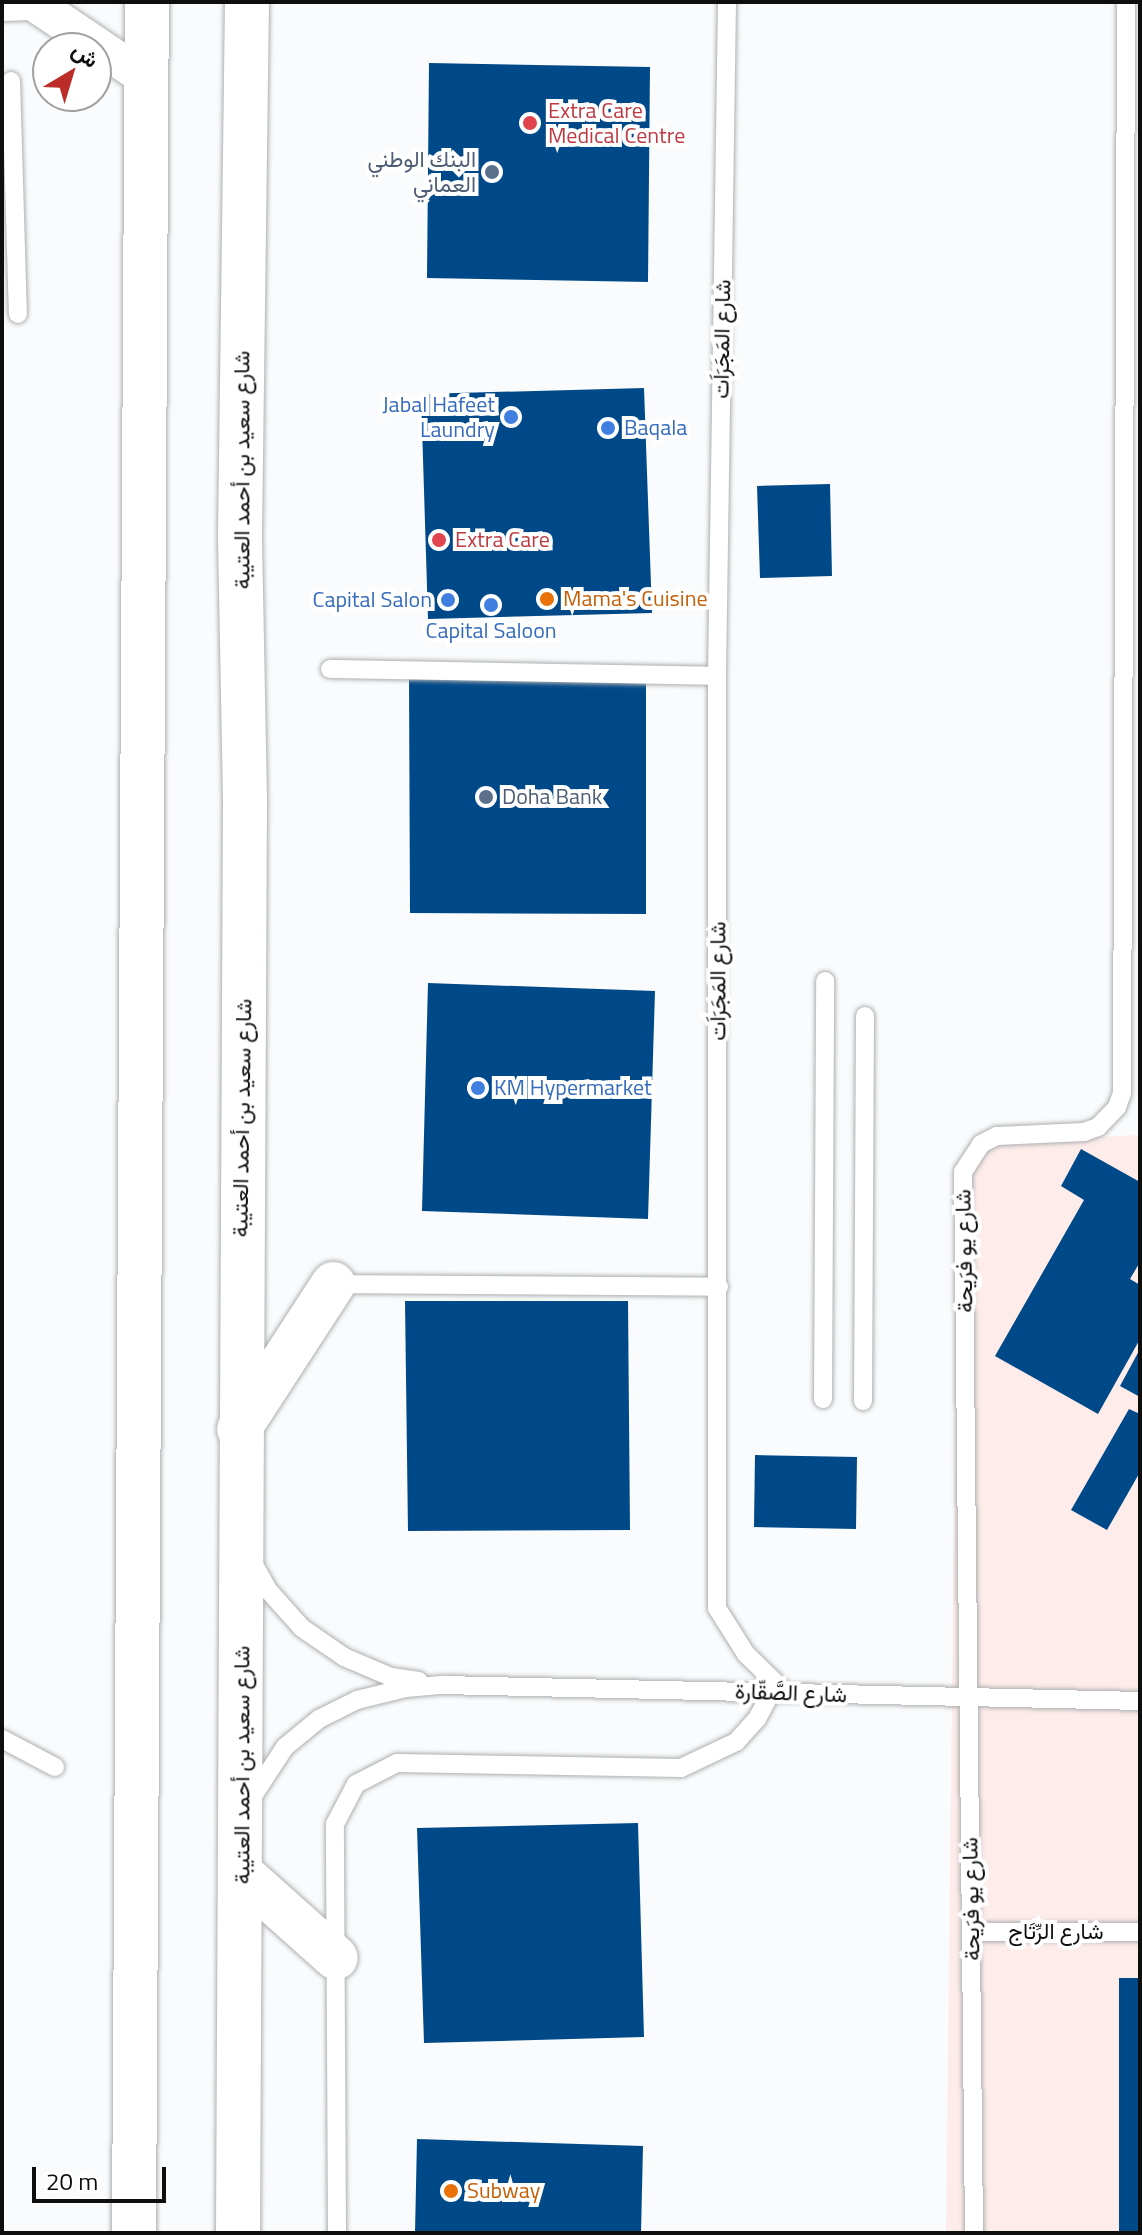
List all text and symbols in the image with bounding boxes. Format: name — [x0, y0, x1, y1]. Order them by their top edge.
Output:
north arrow — [32, 32, 112, 112]
text: ش — [65, 33, 106, 76]
place label: Extra Care Medical Centre — [548, 97, 685, 148]
marker: Extra Care Medical Centre — [519, 112, 541, 134]
place label: البنك الوطني العماني — [367, 146, 476, 198]
marker: البنك الوطني العماني — [483, 163, 501, 181]
street label: شارع المَجَرَاَت — [708, 279, 736, 399]
street label: شارع سعيد بن أحمد العتيبة — [229, 351, 255, 589]
place label: Jabal Hafeet Laundry — [382, 391, 495, 442]
marker: Jabal Hafeet Laundry — [502, 408, 520, 426]
place label: Baqala — [624, 415, 687, 441]
marker: Baqala — [599, 419, 617, 437]
place label: Extra Care — [455, 527, 550, 553]
marker: Extra Care — [430, 531, 448, 549]
place label: Mama's Cuisine — [563, 586, 708, 612]
place label: Capital Salon — [312, 587, 432, 613]
marker: Mama's Cuisine — [538, 590, 556, 608]
marker: Capital Salon — [439, 591, 457, 609]
marker: Capital Saloon — [482, 596, 500, 614]
place label: Capital Saloon — [425, 618, 557, 644]
place label: Doha Bank — [502, 784, 602, 810]
marker: Doha Bank — [477, 788, 495, 806]
street label: شارع المَجَرَاَت — [705, 921, 731, 1041]
street label: شارع سعيد بن أحمد العتيبة — [227, 998, 257, 1238]
place label: KM Hypermarket — [494, 1075, 652, 1101]
marker: KM Hypermarket — [469, 1079, 487, 1097]
street label: شارع يو فرَيحة — [950, 1189, 978, 1313]
street label: شارع سعيد بن أحمد العتيبة — [229, 1646, 255, 1884]
street label: شارع الصَّقّارة — [734, 1678, 848, 1708]
street label: شارع يو فرَيحة — [957, 1837, 985, 1961]
street label: شارع الرِّتَاج — [1008, 1919, 1104, 1945]
scale bar — [36, 2151, 170, 2201]
text: 20 m — [46, 2163, 98, 2199]
place label: Subway — [467, 2178, 540, 2204]
marker: Subway — [442, 2182, 460, 2200]

